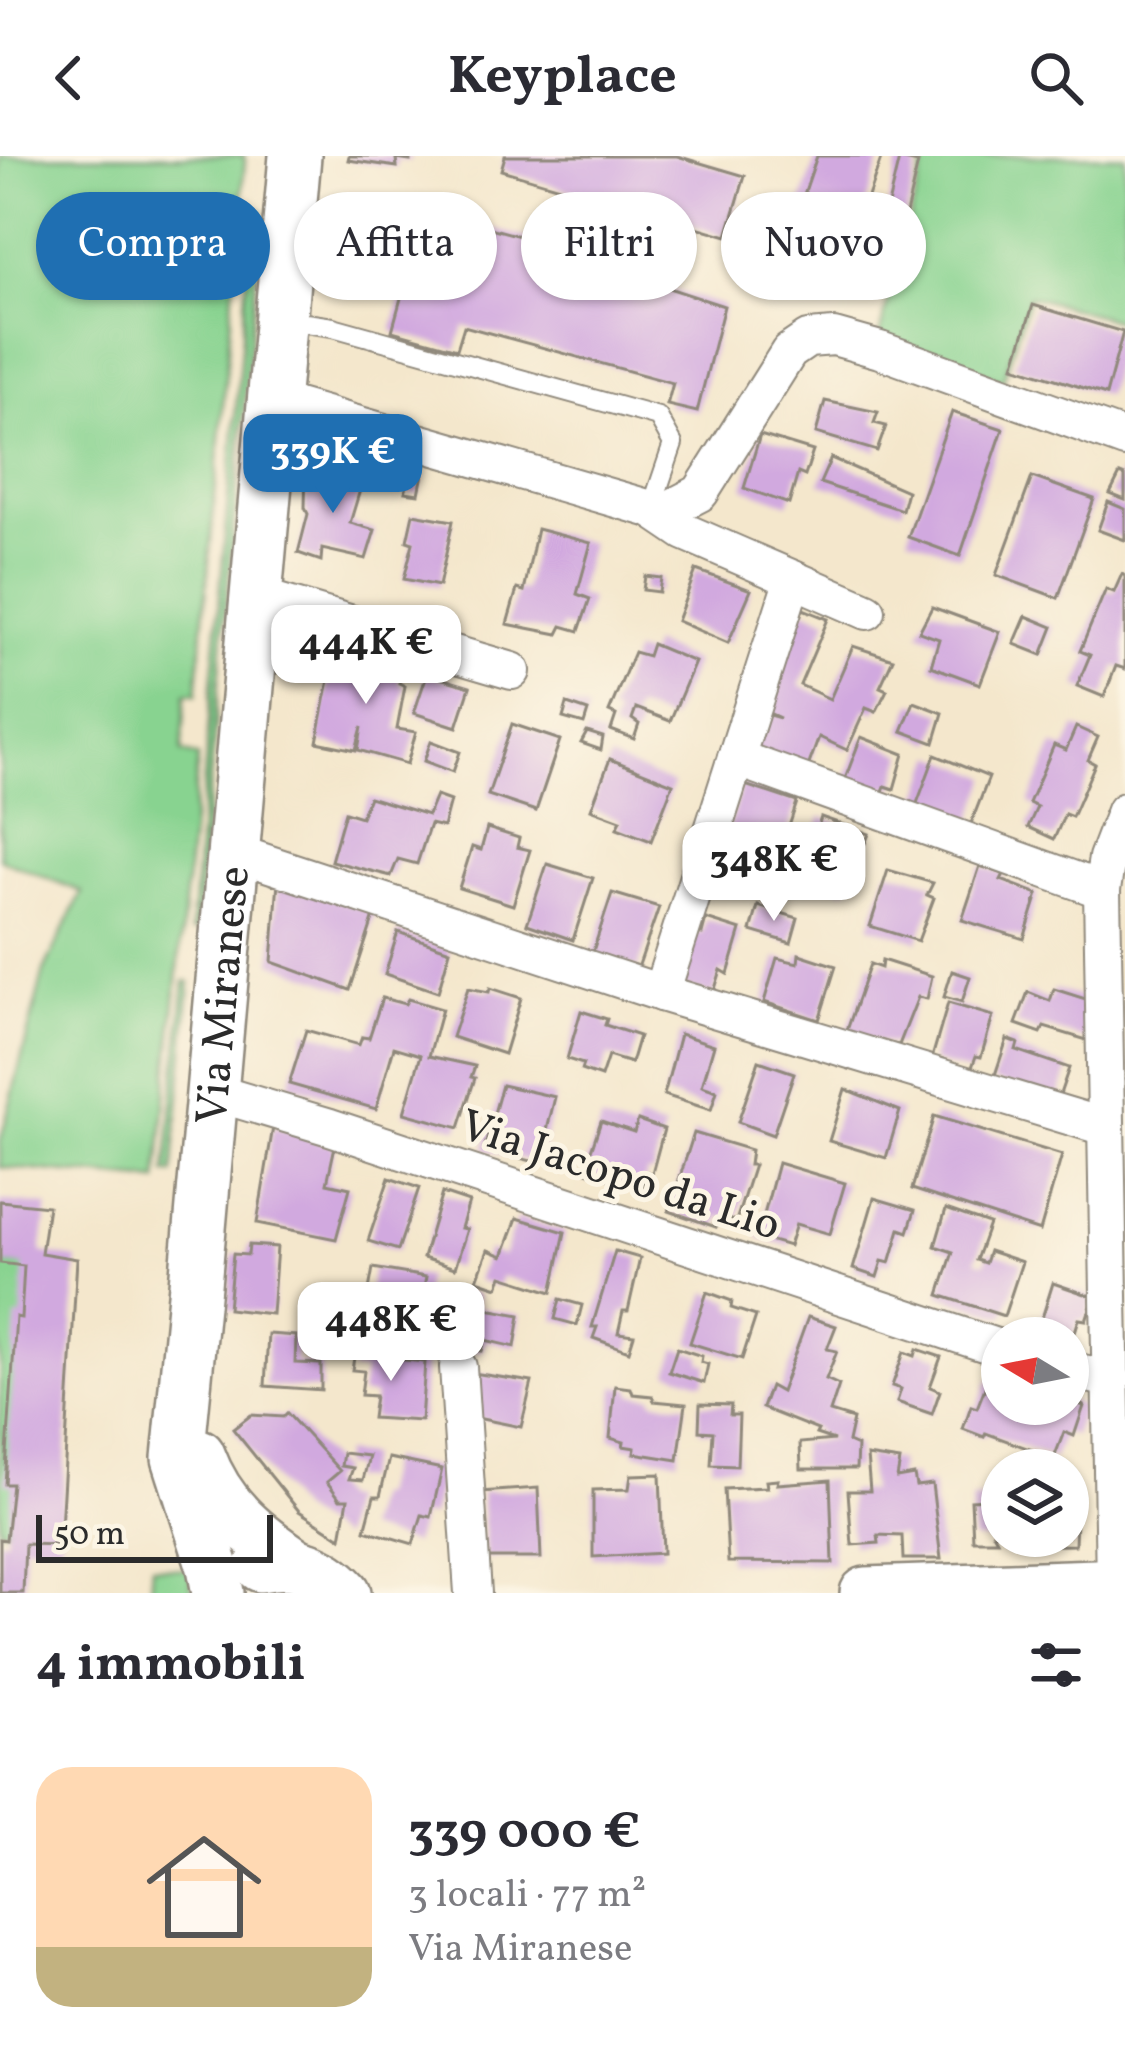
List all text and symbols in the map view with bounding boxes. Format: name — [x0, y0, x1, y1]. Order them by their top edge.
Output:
text: Keyplace — [448, 41, 677, 116]
icon: back — [36, 45, 102, 111]
icon: search — [1023, 45, 1089, 111]
chip: Compra — [36, 192, 270, 300]
chip: Affitta — [294, 192, 497, 300]
chip: Filtri — [521, 192, 697, 300]
chip: Nuovo — [721, 192, 926, 300]
pin: 339K € — [235, 414, 431, 516]
text: 339K € — [270, 426, 396, 480]
pin: 444K € — [268, 605, 464, 707]
text: 444K € — [298, 617, 434, 671]
pin: 348K € — [676, 822, 872, 924]
text: 348K € — [709, 834, 839, 888]
street label: Via Miranese — [182, 863, 268, 1127]
street label: Via Jacopo da Lio — [452, 1096, 788, 1259]
pin: 448K € — [293, 1282, 489, 1384]
text: 448K € — [325, 1294, 457, 1348]
north arrow — [981, 1317, 1089, 1425]
map controls — [981, 1317, 1089, 1557]
button: layers — [981, 1449, 1089, 1557]
scale bar — [36, 1509, 273, 1562]
text: 50 m — [54, 1513, 125, 1559]
text: 4 immobili — [36, 1630, 306, 1701]
icon: filters — [1023, 1632, 1089, 1698]
text: 339 000 € — [408, 1798, 640, 1869]
icon: home — [132, 1815, 276, 1959]
text: 3 locali · 77 m² — [408, 1869, 646, 1923]
text: Via Miranese — [408, 1923, 633, 1977]

